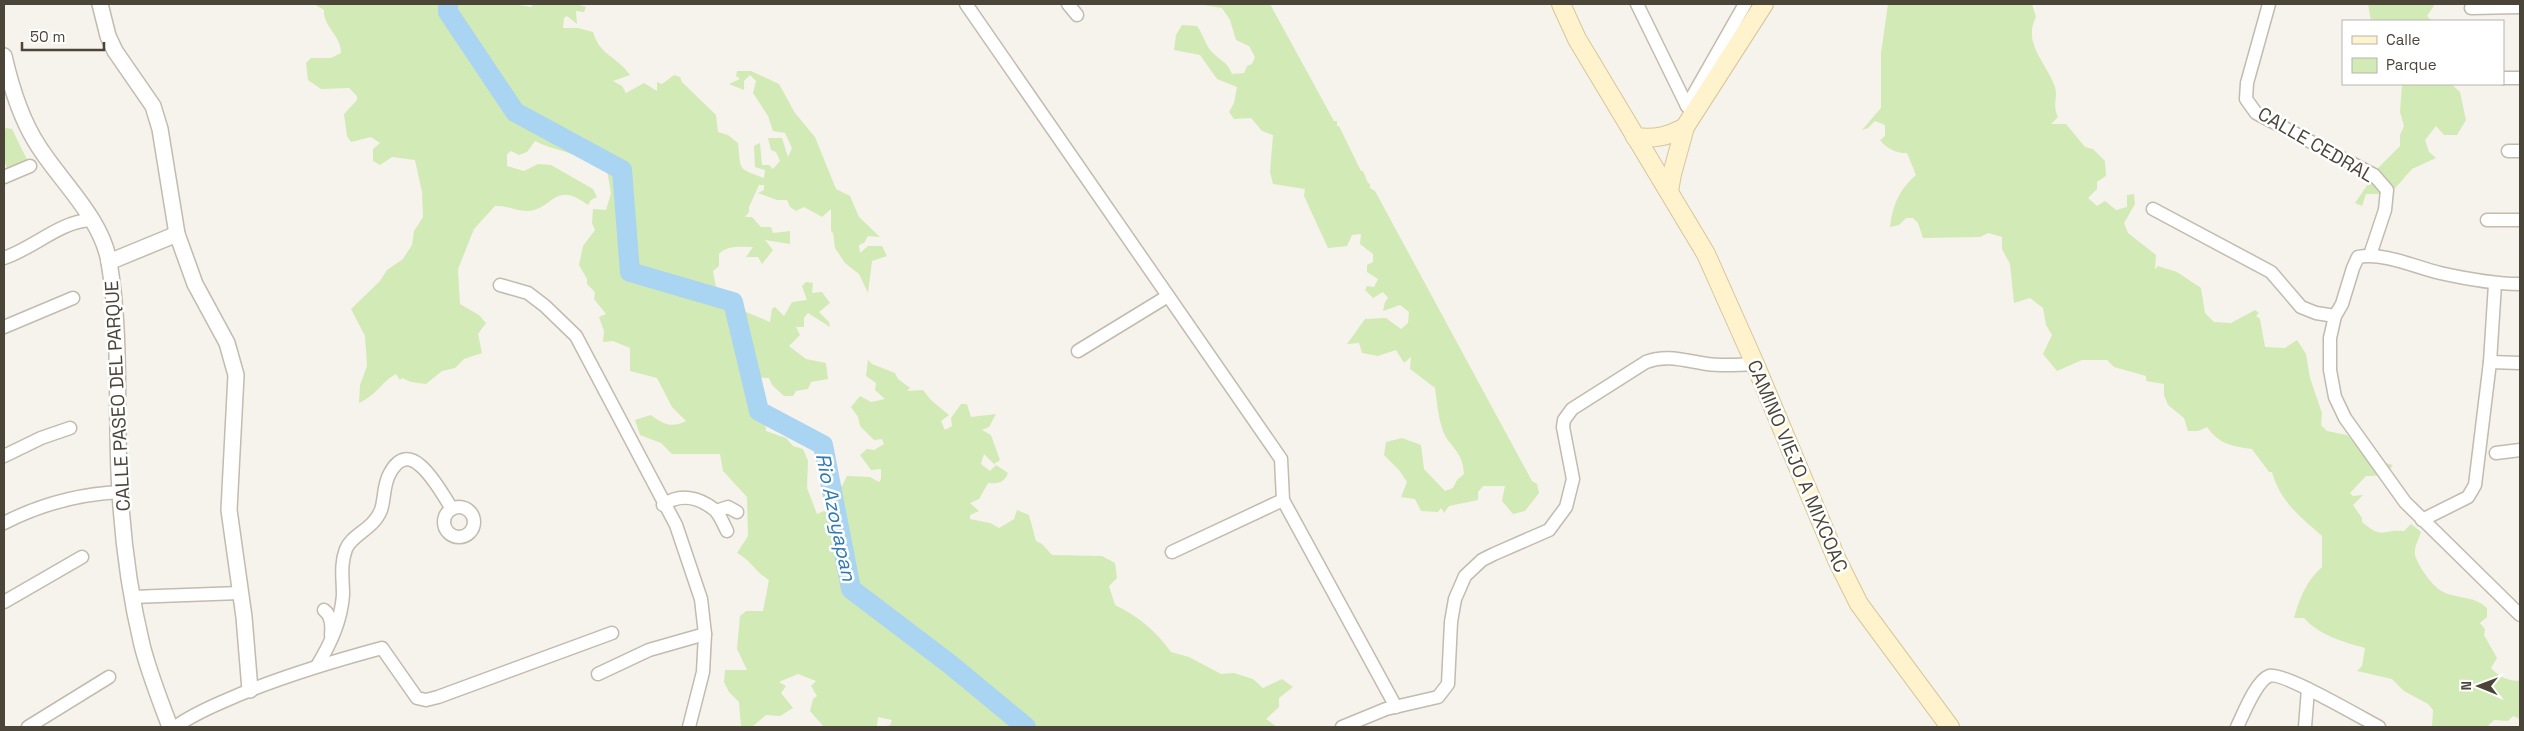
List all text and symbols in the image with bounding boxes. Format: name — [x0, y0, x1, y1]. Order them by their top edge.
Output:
scale bar — [22, 20, 105, 52]
legend — [2342, 20, 2504, 85]
text: 50 m — [30, 27, 65, 46]
text: Calle — [2386, 30, 2421, 49]
text: Parque — [2386, 55, 2437, 74]
street label: CALLE CEDRAL — [2253, 101, 2378, 188]
street label: CALLE PASEO DEL PARQUE — [99, 280, 136, 512]
street label: CAMINO VIEJO A MIXCOAC — [1741, 356, 1854, 576]
water label: Rio Azoyapan — [810, 451, 862, 584]
north arrow — [2454, 661, 2504, 711]
text: N — [2457, 681, 2475, 691]

